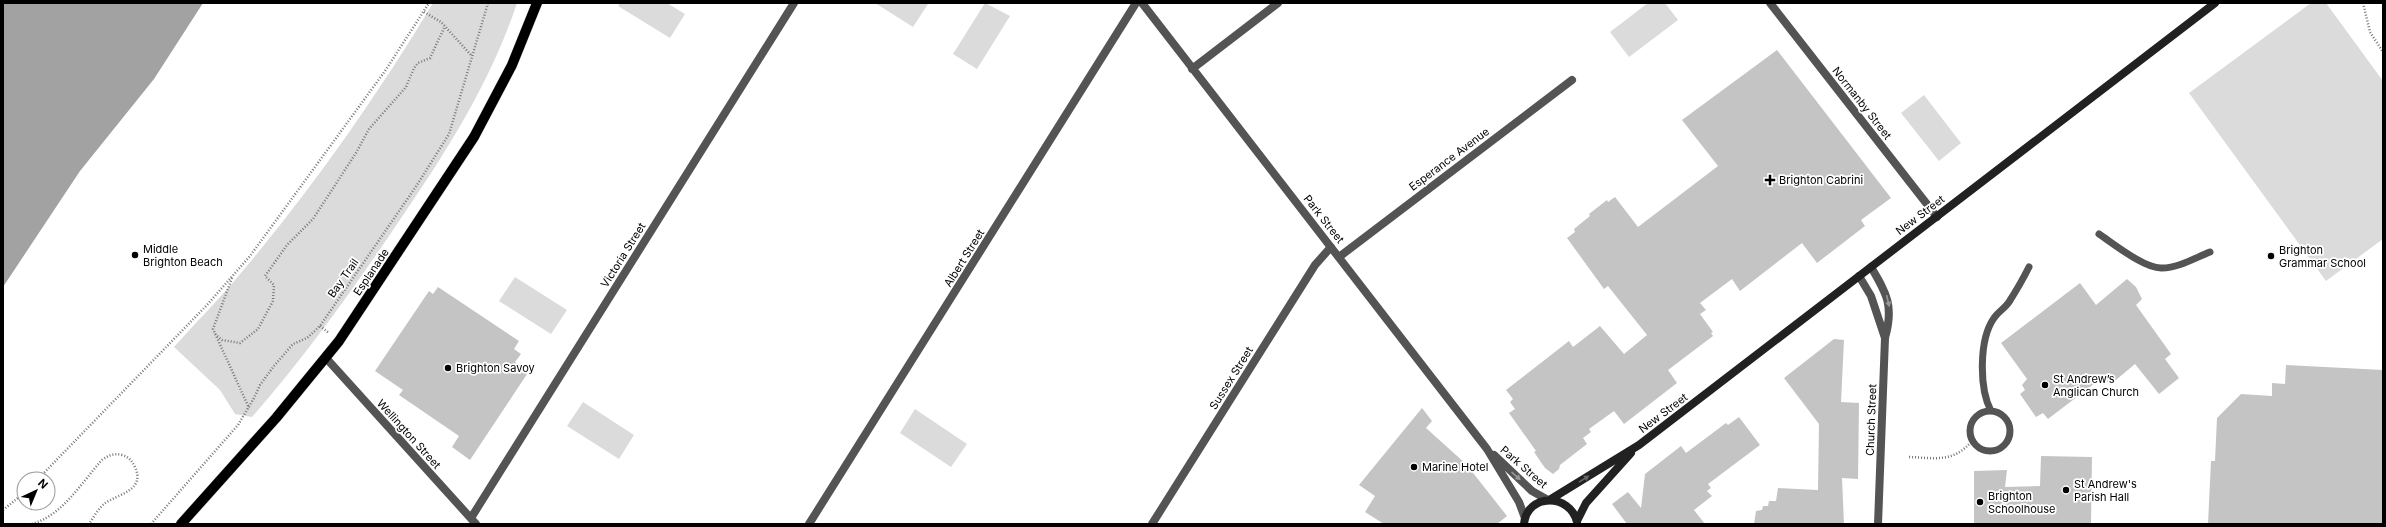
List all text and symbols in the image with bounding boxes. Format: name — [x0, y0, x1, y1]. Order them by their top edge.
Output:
street label: Normanby Street — [1829, 64, 1895, 142]
street label: Esperance Avenue — [1406, 124, 1492, 194]
place label: Brighton Cabrini — [1779, 173, 1863, 187]
marker: Brighton Cabrini — [1764, 174, 1776, 186]
street label: Park Street — [1301, 192, 1348, 246]
street label: New Street — [1893, 192, 1948, 238]
street label: Victoria Street — [597, 220, 649, 290]
street label: Albert Street — [941, 226, 987, 289]
place label: Middle Brighton Beach — [143, 242, 223, 269]
place label: Brighton Grammar School — [2279, 243, 2366, 270]
street label: Esplanade — [350, 246, 392, 298]
marker: Middle Brighton Beach — [130, 250, 140, 260]
marker: Brighton Grammar School — [2266, 251, 2276, 261]
street label: Bay Trail — [324, 256, 362, 300]
one-way arrow — [1885, 295, 1891, 307]
street label: Sussex Street — [1206, 344, 1256, 412]
place label: Brighton Savoy — [456, 361, 535, 375]
marker: Brighton Savoy — [443, 363, 453, 373]
place label: St Andrew’s Anglican Church — [2053, 372, 2139, 399]
marker: St Andrew’s Anglican Church — [2040, 380, 2050, 390]
street label: Church Street — [1863, 383, 1879, 456]
street label: New Street — [1636, 390, 1691, 436]
street label: Wellington Street — [374, 396, 444, 472]
street label: Park Street — [1498, 443, 1551, 491]
place label: Marine Hotel — [1422, 460, 1488, 474]
marker: Marine Hotel — [1409, 462, 1419, 472]
north arrow — [16, 471, 56, 511]
one-way arrow — [1511, 471, 1521, 480]
one-way arrow — [1579, 475, 1589, 483]
text: N — [35, 476, 51, 492]
place label: St Andrew's Parish Hall — [2074, 477, 2137, 504]
marker: St Andrew's Parish Hall — [2061, 485, 2071, 495]
place label: Brighton Schoolhouse — [1988, 489, 2056, 516]
marker: Brighton Schoolhouse — [1975, 497, 1985, 507]

